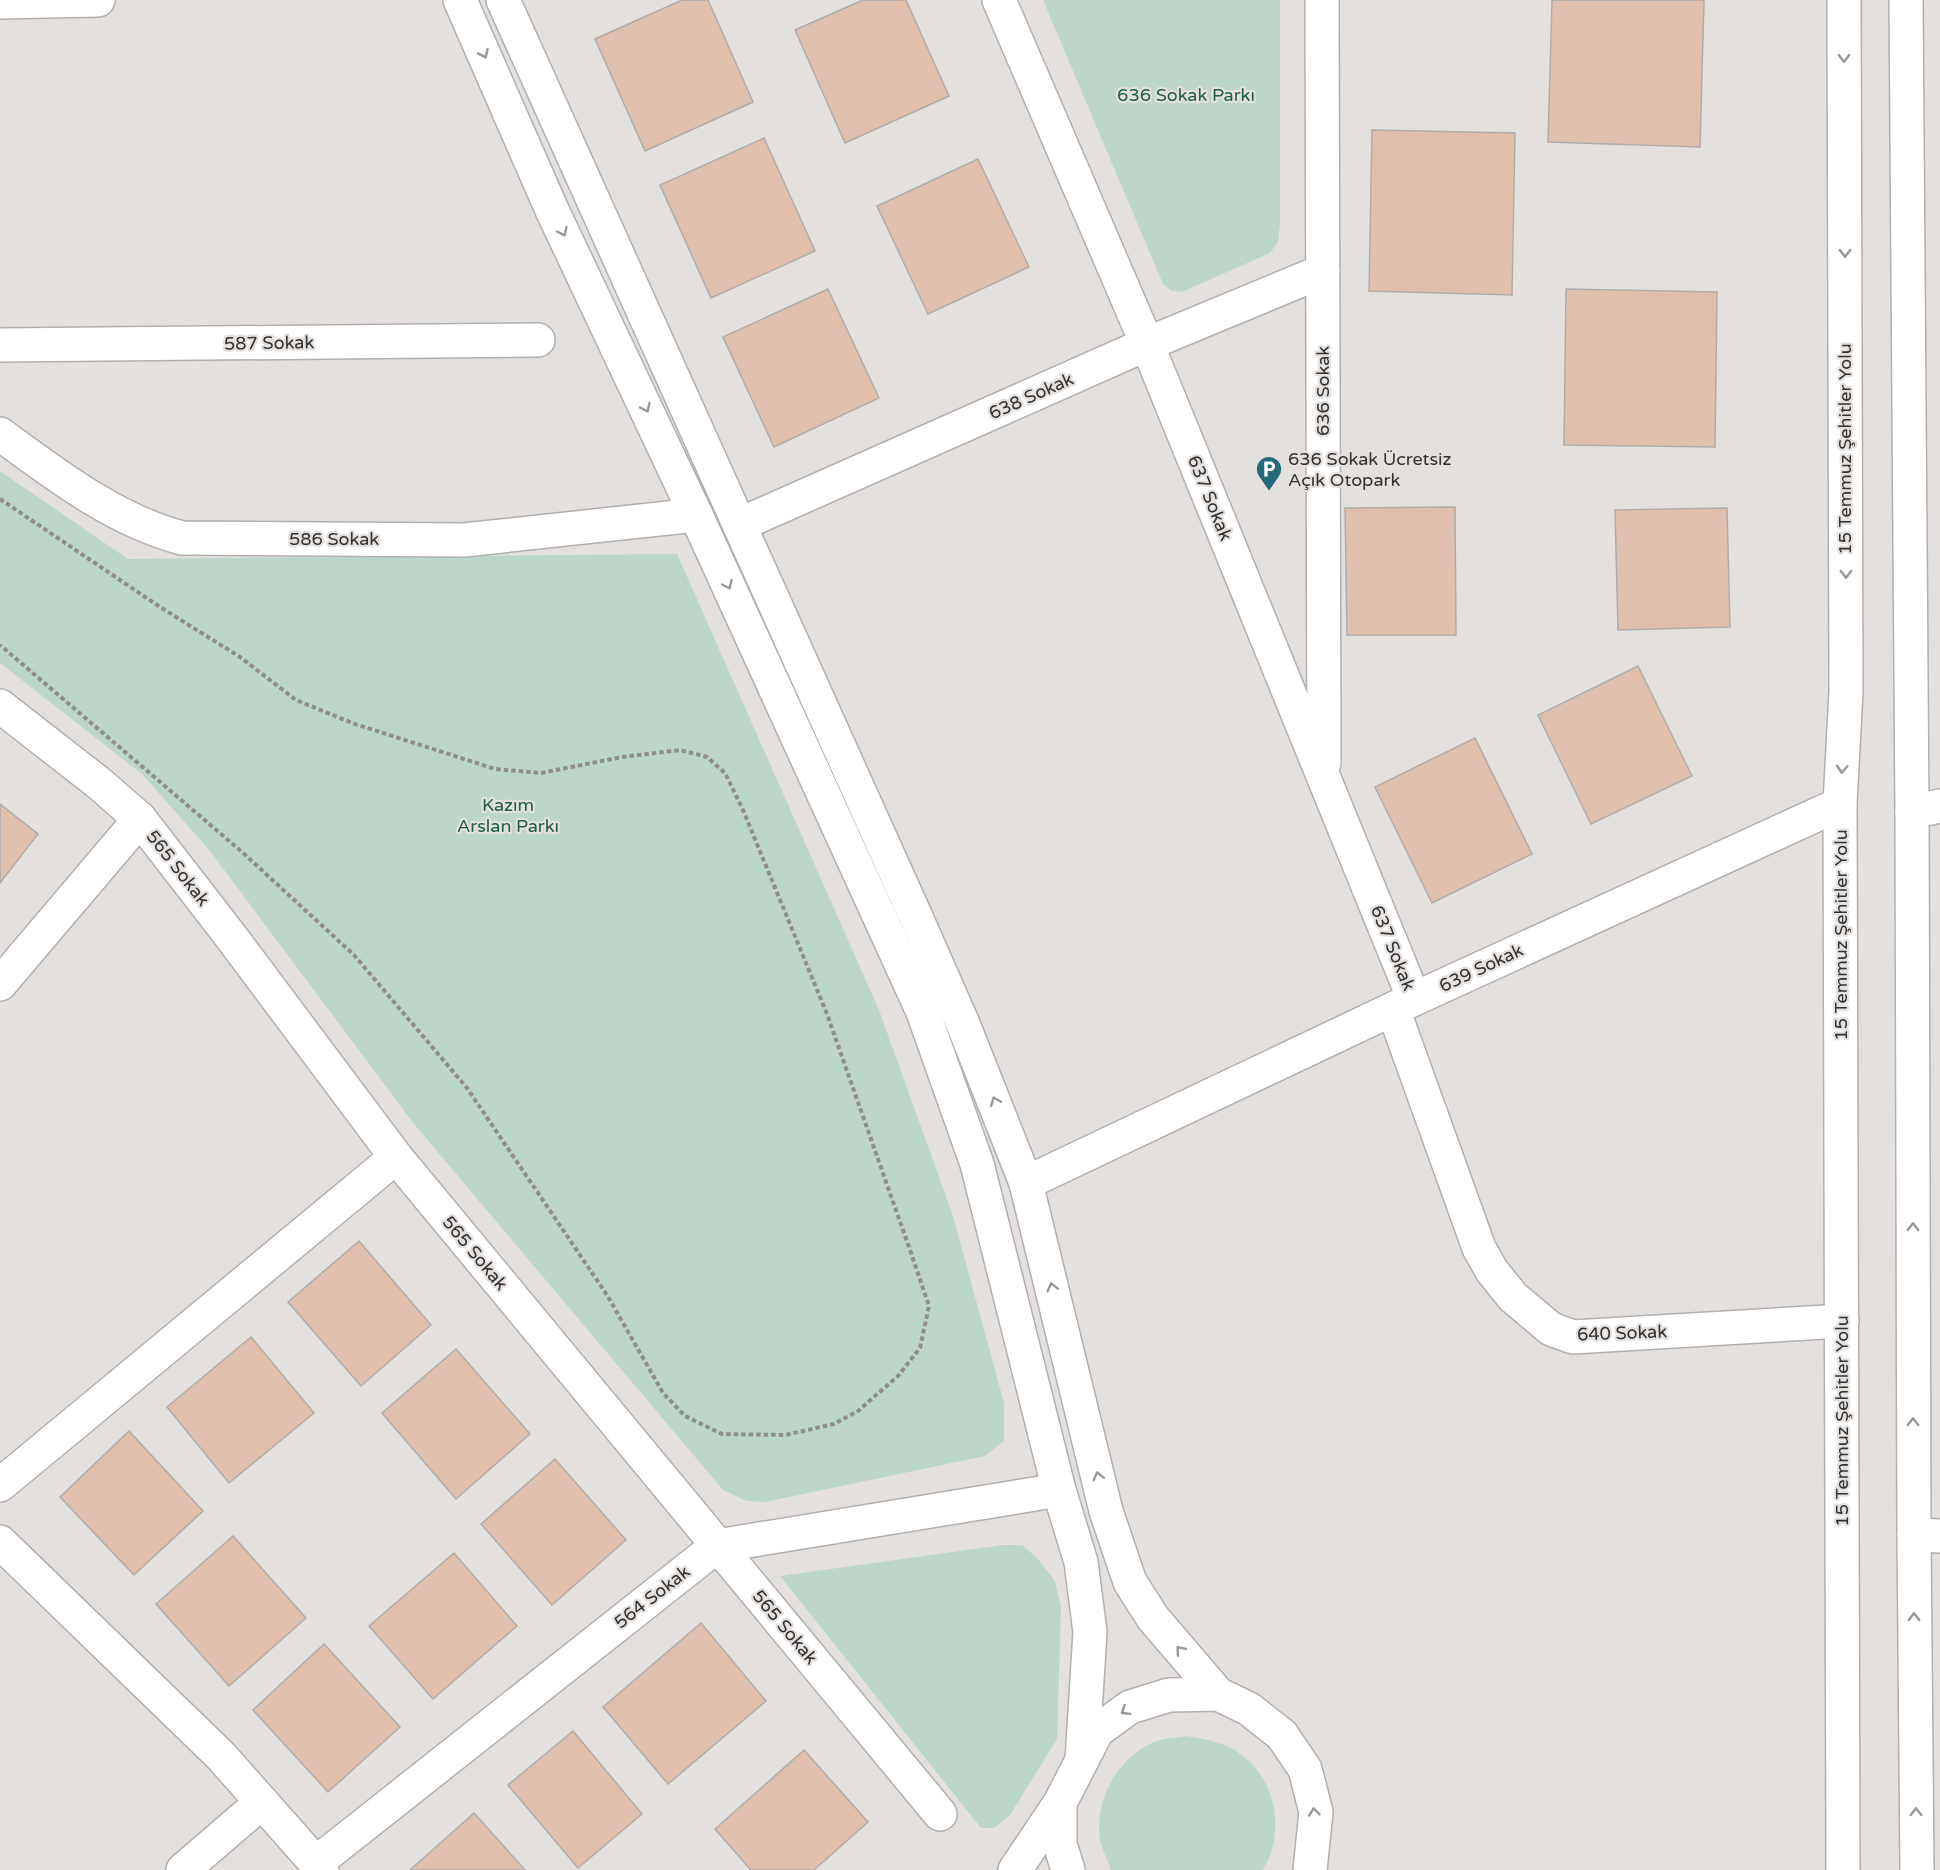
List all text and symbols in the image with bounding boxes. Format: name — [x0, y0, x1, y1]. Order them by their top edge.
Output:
one-way arrow — [476, 47, 488, 58]
one-way arrow — [1838, 54, 1850, 63]
park label: 636 Sokak Parkı — [1117, 84, 1255, 106]
one-way arrow — [555, 225, 567, 236]
one-way arrow — [1839, 249, 1851, 258]
street label: 587 Sokak — [224, 331, 314, 355]
street label: 15 Temmuz Şehitler Yolu — [1834, 343, 1856, 555]
street label: 636 Sokak — [1312, 346, 1334, 436]
street label: 638 Sokak — [985, 368, 1077, 424]
one-way arrow — [638, 402, 650, 413]
place label: 636 Sokak Ücretsiz Açık Otopark — [1288, 448, 1452, 491]
street label: 637 Sokak — [1183, 452, 1237, 544]
parking icon: 636 Sokak Ücretsiz Açık Otopark — [1254, 454, 1284, 492]
street label: 586 Sokak — [289, 528, 379, 550]
one-way arrow — [1840, 570, 1852, 579]
one-way arrow — [720, 579, 732, 590]
one-way arrow — [1835, 765, 1848, 774]
park label: Kazım Arslan Parkı — [457, 794, 559, 837]
street label: 565 Sokak — [142, 826, 215, 910]
street label: 15 Temmuz Şehitler Yolu — [1830, 829, 1852, 1041]
street label: 637 Sokak — [1366, 902, 1420, 994]
street label: 639 Sokak — [1435, 939, 1527, 997]
one-way arrow — [990, 1096, 1002, 1107]
street label: 565 Sokak — [438, 1211, 513, 1295]
one-way arrow — [1907, 1222, 1919, 1231]
one-way arrow — [1046, 1282, 1059, 1292]
street label: 15 Temmuz Şehitler Yolu — [1831, 1315, 1853, 1527]
street label: 640 Sokak — [1577, 1320, 1668, 1346]
one-way arrow — [1907, 1417, 1919, 1426]
one-way arrow — [1092, 1471, 1105, 1481]
street label: 564 Sokak — [610, 1560, 694, 1633]
street label: 565 Sokak — [748, 1585, 823, 1669]
one-way arrow — [1908, 1612, 1920, 1621]
one-way arrow — [1176, 1646, 1187, 1657]
one-way arrow — [1121, 1704, 1131, 1716]
one-way arrow — [1308, 1807, 1321, 1817]
one-way arrow — [1910, 1807, 1923, 1816]

